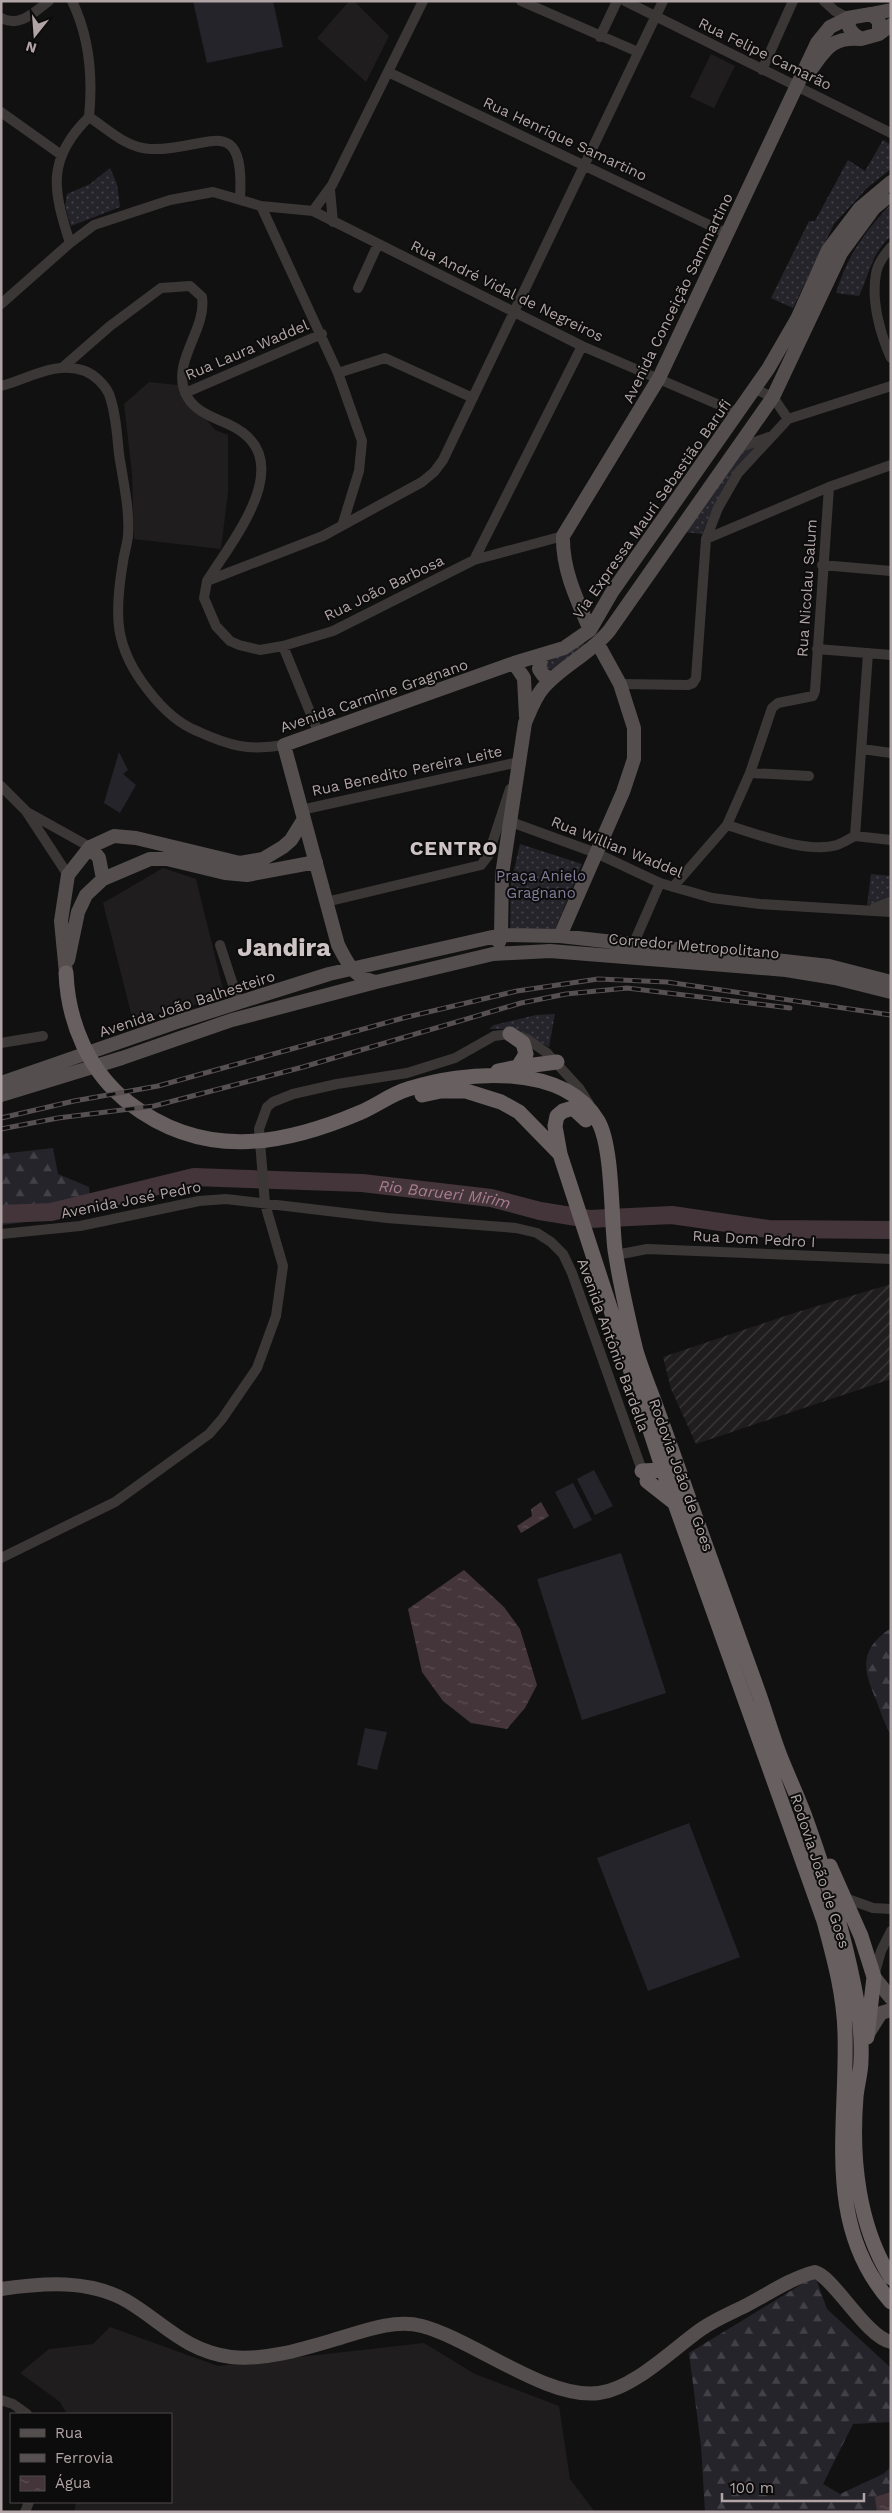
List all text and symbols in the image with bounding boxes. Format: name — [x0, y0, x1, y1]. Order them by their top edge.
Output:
north arrow — [10, 10, 60, 60]
street label: Rua Felipe Camarão — [695, 14, 835, 94]
text: N — [24, 38, 38, 57]
street label: Rua Henrique Samartino — [480, 93, 650, 185]
street label: Avenida Conceição Sammartino — [619, 190, 737, 406]
street label: Rua André Vidal de Negreiros — [408, 236, 606, 346]
street label: Rua Laura Waddel — [183, 316, 312, 384]
street label: Via Expressa Mauri Sebastião Barufi — [569, 396, 735, 622]
street label: Rua Nicolau Salum — [793, 518, 821, 658]
street label: Rua João Barbosa — [321, 551, 447, 625]
street label: Avenida Carmine Gragnano — [278, 655, 470, 737]
street label: Rua Benedito Pereira Leite — [310, 742, 504, 800]
street label: Rua Willian Waddel — [549, 812, 686, 882]
district label: CENTRO — [410, 836, 498, 860]
park label: Praça Anielo Gragnano — [496, 867, 586, 902]
street label: Corredor Metropolitano — [608, 930, 780, 962]
district label: Jandira — [237, 933, 331, 962]
street label: Avenida João Balhesteiro — [97, 967, 277, 1041]
water label: Rio Barueri Mirim — [378, 1176, 513, 1212]
street label: Avenida José Pedro — [59, 1178, 203, 1222]
street label: Rua Dom Pedro I — [692, 1227, 816, 1251]
street label: Avenida Antônio Bardella — [573, 1256, 653, 1434]
street label: Rodovia João de Goes — [645, 1396, 717, 1554]
street label: Rodovia João de Goes — [787, 1791, 854, 1951]
legend — [10, 2413, 172, 2503]
text: Rua — [55, 2424, 83, 2442]
text: Ferrovia — [55, 2449, 114, 2467]
scale bar — [722, 2470, 864, 2502]
text: Água — [55, 2474, 91, 2492]
text: 100 m — [730, 2479, 774, 2497]

